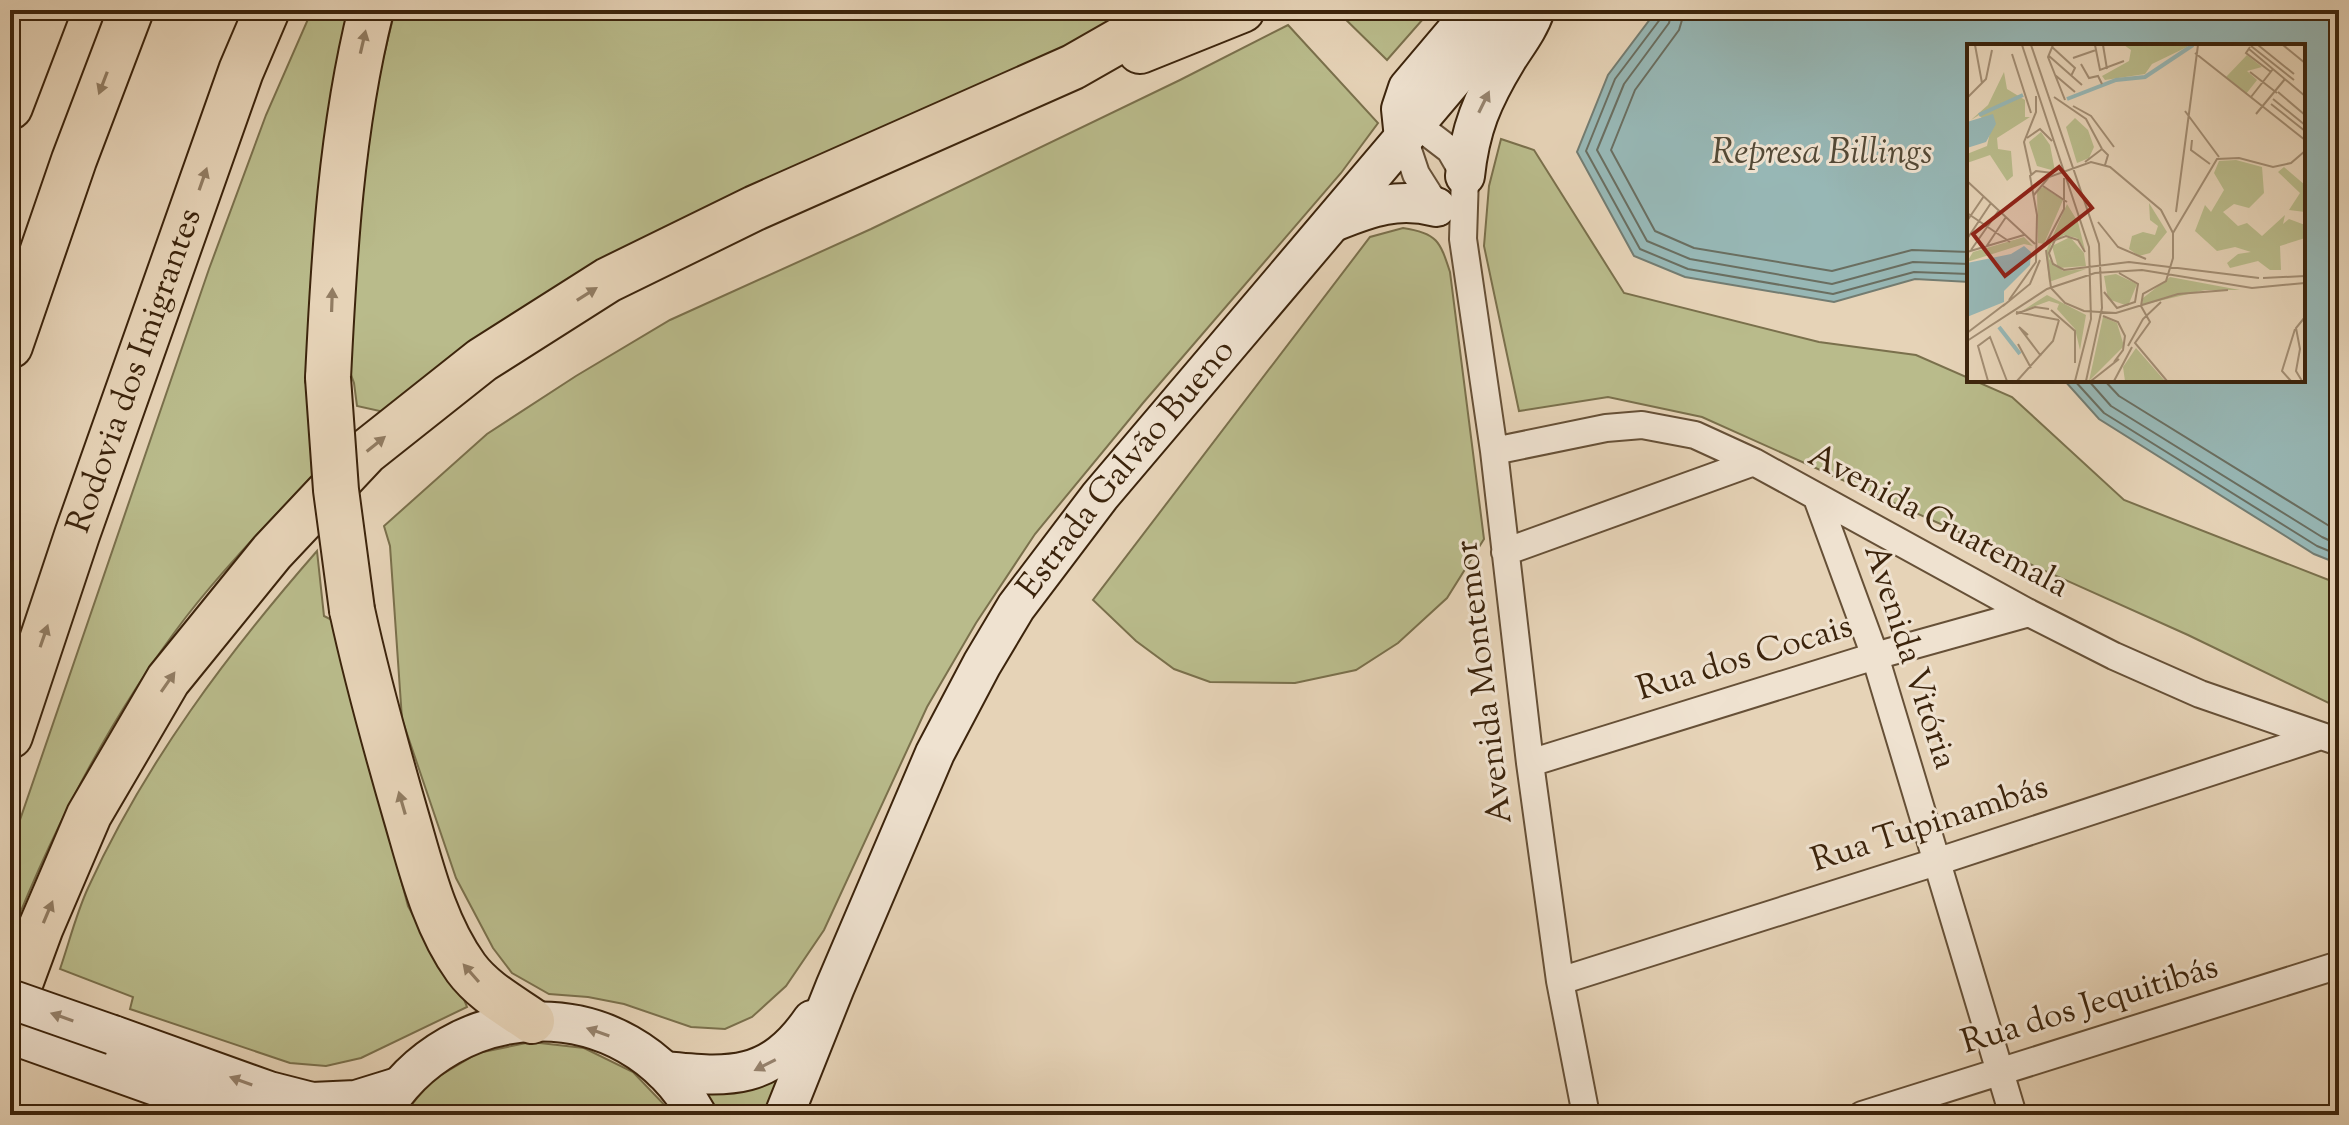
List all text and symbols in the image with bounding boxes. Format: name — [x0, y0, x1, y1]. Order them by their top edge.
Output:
one-way arrow — [357, 29, 370, 54]
inset map — [1967, 44, 2305, 382]
one-way arrow — [96, 71, 109, 95]
one-way arrow — [1477, 90, 1491, 113]
water label: Represa Billings — [1711, 128, 1933, 180]
one-way arrow — [197, 167, 210, 191]
street label: Rodovia dos Imigrantes — [55, 202, 215, 540]
one-way arrow — [325, 287, 338, 312]
one-way arrow — [576, 287, 598, 301]
street label: Estrada Galvão Bueno — [1006, 329, 1247, 609]
street label: Avenida Guatemala — [1799, 432, 2077, 612]
one-way arrow — [366, 437, 386, 453]
street label: Avenida Montemor — [1443, 537, 1527, 827]
street label: Avenida Vitória — [1850, 538, 1968, 776]
street label: Rua dos Cocais — [1631, 603, 1859, 715]
one-way arrow — [38, 623, 50, 647]
one-way arrow — [160, 671, 175, 692]
street label: Rua Tupinambás — [1805, 764, 2055, 886]
one-way arrow — [395, 790, 408, 814]
one-way arrow — [41, 900, 54, 923]
street label: Rua dos Jequitibás — [1956, 944, 2224, 1068]
one-way arrow — [463, 963, 480, 983]
one-way arrow — [49, 1010, 73, 1023]
one-way arrow — [585, 1025, 609, 1038]
one-way arrow — [753, 1058, 776, 1071]
one-way arrow — [229, 1075, 253, 1087]

